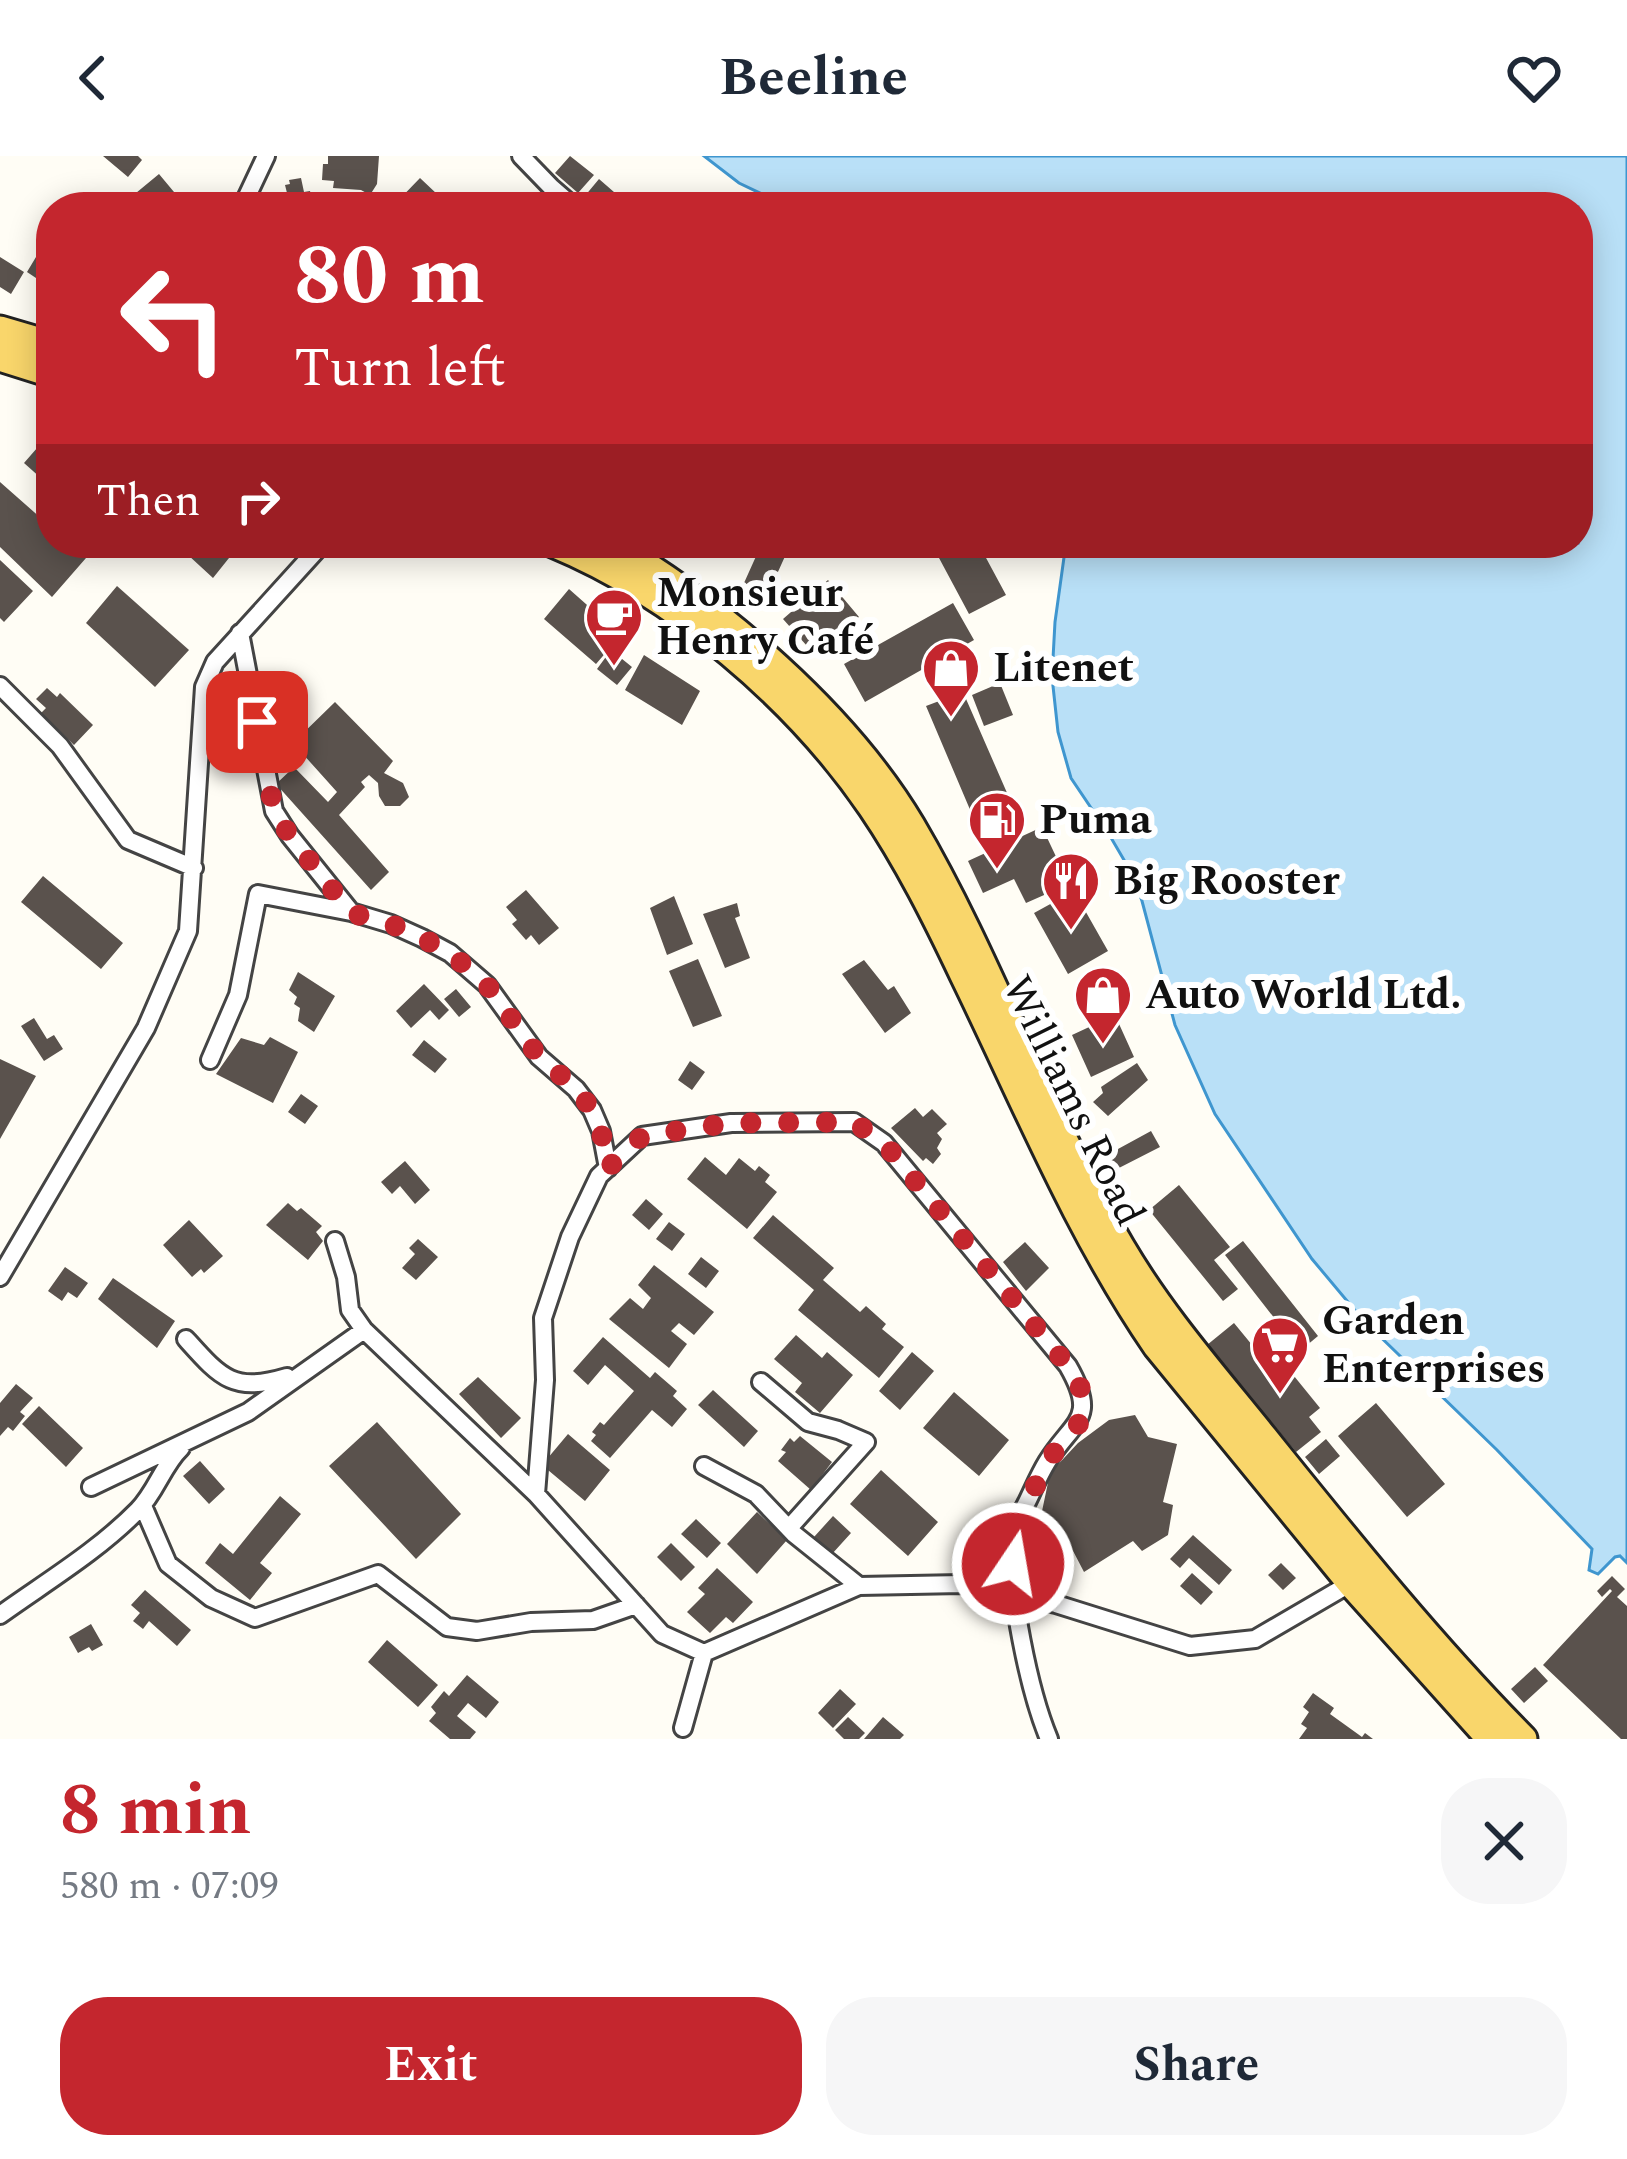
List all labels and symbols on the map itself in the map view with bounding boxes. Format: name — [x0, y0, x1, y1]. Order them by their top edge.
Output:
place label: Monsieur Henry Café — [656, 562, 874, 673]
cafe icon: Monsieur Henry Café — [583, 586, 645, 668]
shop icon: Litenet — [920, 637, 982, 719]
place label: Litenet — [993, 637, 1134, 700]
pin — [206, 671, 308, 773]
fuel station icon: Puma — [966, 789, 1028, 871]
place label: Puma — [1039, 789, 1152, 852]
restaurant icon: Big Rooster — [1040, 850, 1102, 932]
place label: Big Rooster — [1113, 850, 1340, 913]
shop icon: Auto World Ltd. — [1072, 964, 1134, 1046]
place label: Auto World Ltd. — [1145, 964, 1462, 1027]
street label: Williams Road — [985, 965, 1161, 1237]
place label: Garden Enterprises — [1322, 1290, 1545, 1401]
supermarket icon: Garden Enterprises — [1249, 1314, 1311, 1396]
position arrow — [950, 1501, 1076, 1627]

